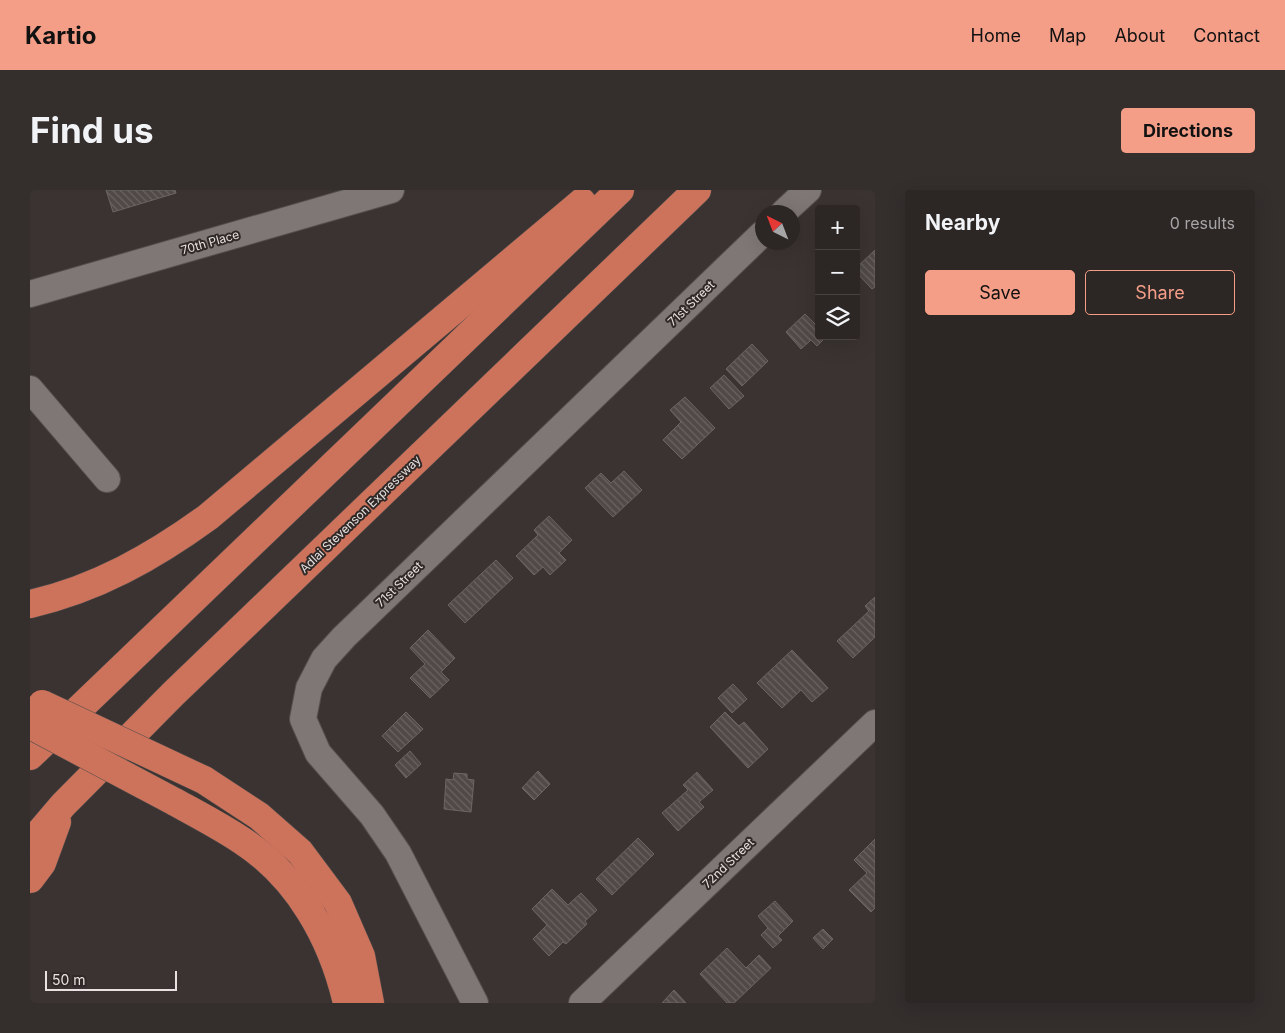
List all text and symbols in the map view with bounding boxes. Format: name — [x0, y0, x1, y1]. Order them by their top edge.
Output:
text: Kartio — [25, 21, 96, 50]
text: Home — [971, 25, 1021, 46]
text: Map — [1049, 25, 1086, 46]
text: About — [1114, 25, 1165, 46]
text: Contact — [1193, 25, 1260, 46]
button: Directions — [1121, 108, 1255, 153]
text: Find us — [30, 109, 154, 151]
north arrow — [755, 205, 800, 250]
map controls — [815, 205, 860, 340]
button: + — [815, 205, 860, 250]
text: Nearby — [925, 210, 1000, 235]
text: 0 results — [1170, 213, 1235, 233]
street label: 70th Place — [179, 227, 241, 257]
button: − — [815, 250, 860, 295]
button: Save — [925, 270, 1075, 315]
button: Share — [1085, 270, 1235, 315]
street label: 71st Street — [665, 277, 718, 329]
button: layers — [815, 295, 860, 340]
street label: Adlai Stevenson Expressway — [296, 452, 424, 576]
street label: 71st Street — [373, 558, 426, 610]
street label: 72nd Street — [699, 835, 757, 891]
scale bar — [45, 968, 178, 991]
text: 50 m — [52, 971, 86, 988]

